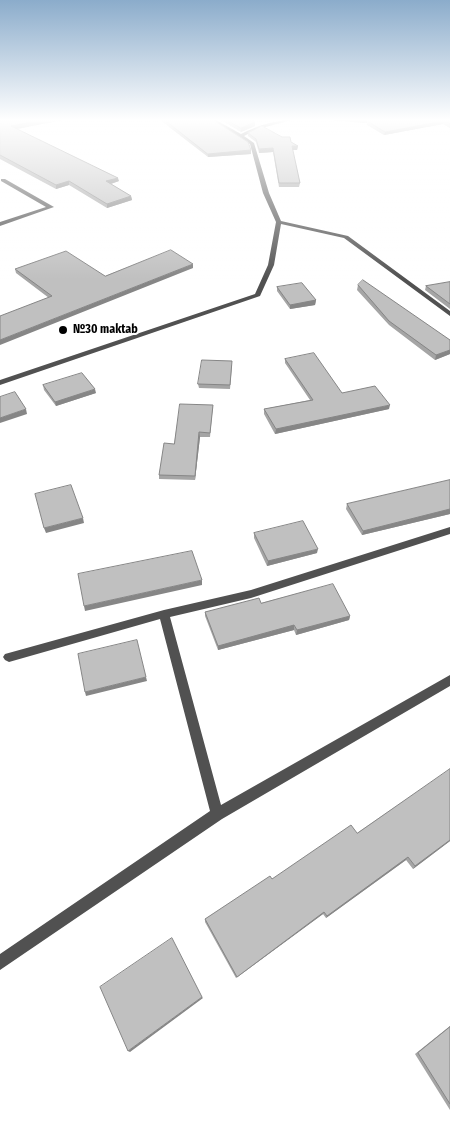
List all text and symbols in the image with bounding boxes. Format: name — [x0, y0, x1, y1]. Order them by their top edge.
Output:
place label: №30 maktab — [73, 323, 138, 337]
marker: №30 maktab — [57, 324, 69, 336]

